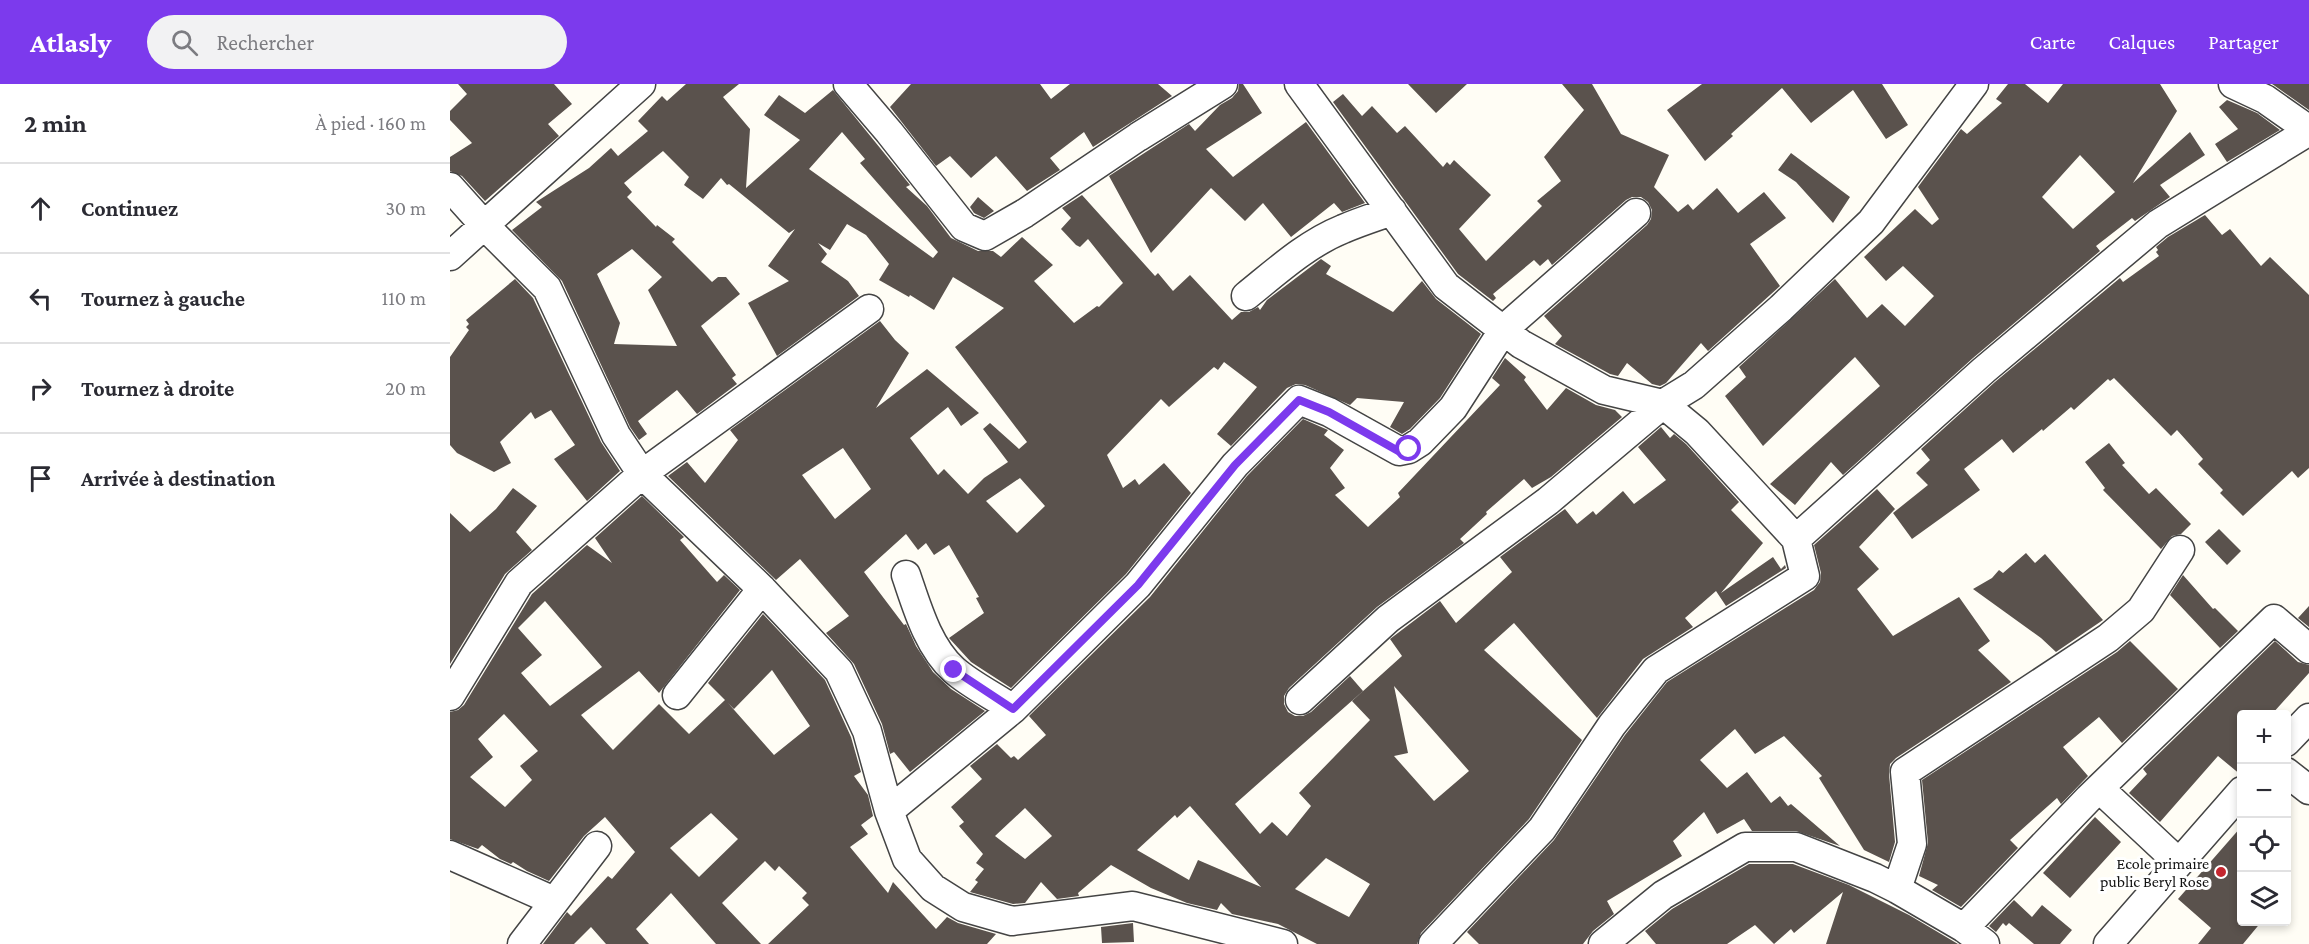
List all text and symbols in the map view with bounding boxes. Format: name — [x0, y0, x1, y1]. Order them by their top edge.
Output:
search box — [147, 15, 567, 69]
icon: search — [168, 26, 201, 59]
text: Atlasly — [30, 27, 111, 58]
text: Rechercher — [216, 30, 314, 55]
text: Carte — [2030, 30, 2075, 54]
text: Calques — [2108, 30, 2175, 54]
text: Partager — [2208, 30, 2279, 54]
text: 2 min — [24, 109, 87, 138]
text: À pied · 160 m — [316, 112, 426, 134]
icon: ahead — [24, 192, 57, 225]
text: Continuez — [81, 196, 178, 221]
text: 30 m — [385, 197, 426, 219]
icon: left — [24, 282, 57, 315]
text: Tournez à gauche — [81, 286, 245, 311]
text: 110 m — [382, 287, 426, 309]
icon: right — [24, 372, 57, 405]
text: Tournez à droite — [81, 376, 234, 401]
text: 20 m — [385, 377, 426, 399]
route start — [1395, 435, 1421, 461]
icon: arrive — [24, 462, 57, 495]
text: Arrivée à destination — [81, 466, 275, 491]
route end — [940, 656, 966, 682]
map controls — [2237, 710, 2291, 926]
button: + — [2237, 710, 2291, 764]
button: − — [2237, 764, 2291, 818]
button: locate — [2237, 818, 2291, 872]
place label: Ecole primaire public Beryl Rose — [2100, 855, 2209, 891]
marker: Ecole primaire public Beryl Rose — [2214, 865, 2228, 879]
button: layers — [2237, 872, 2291, 926]

